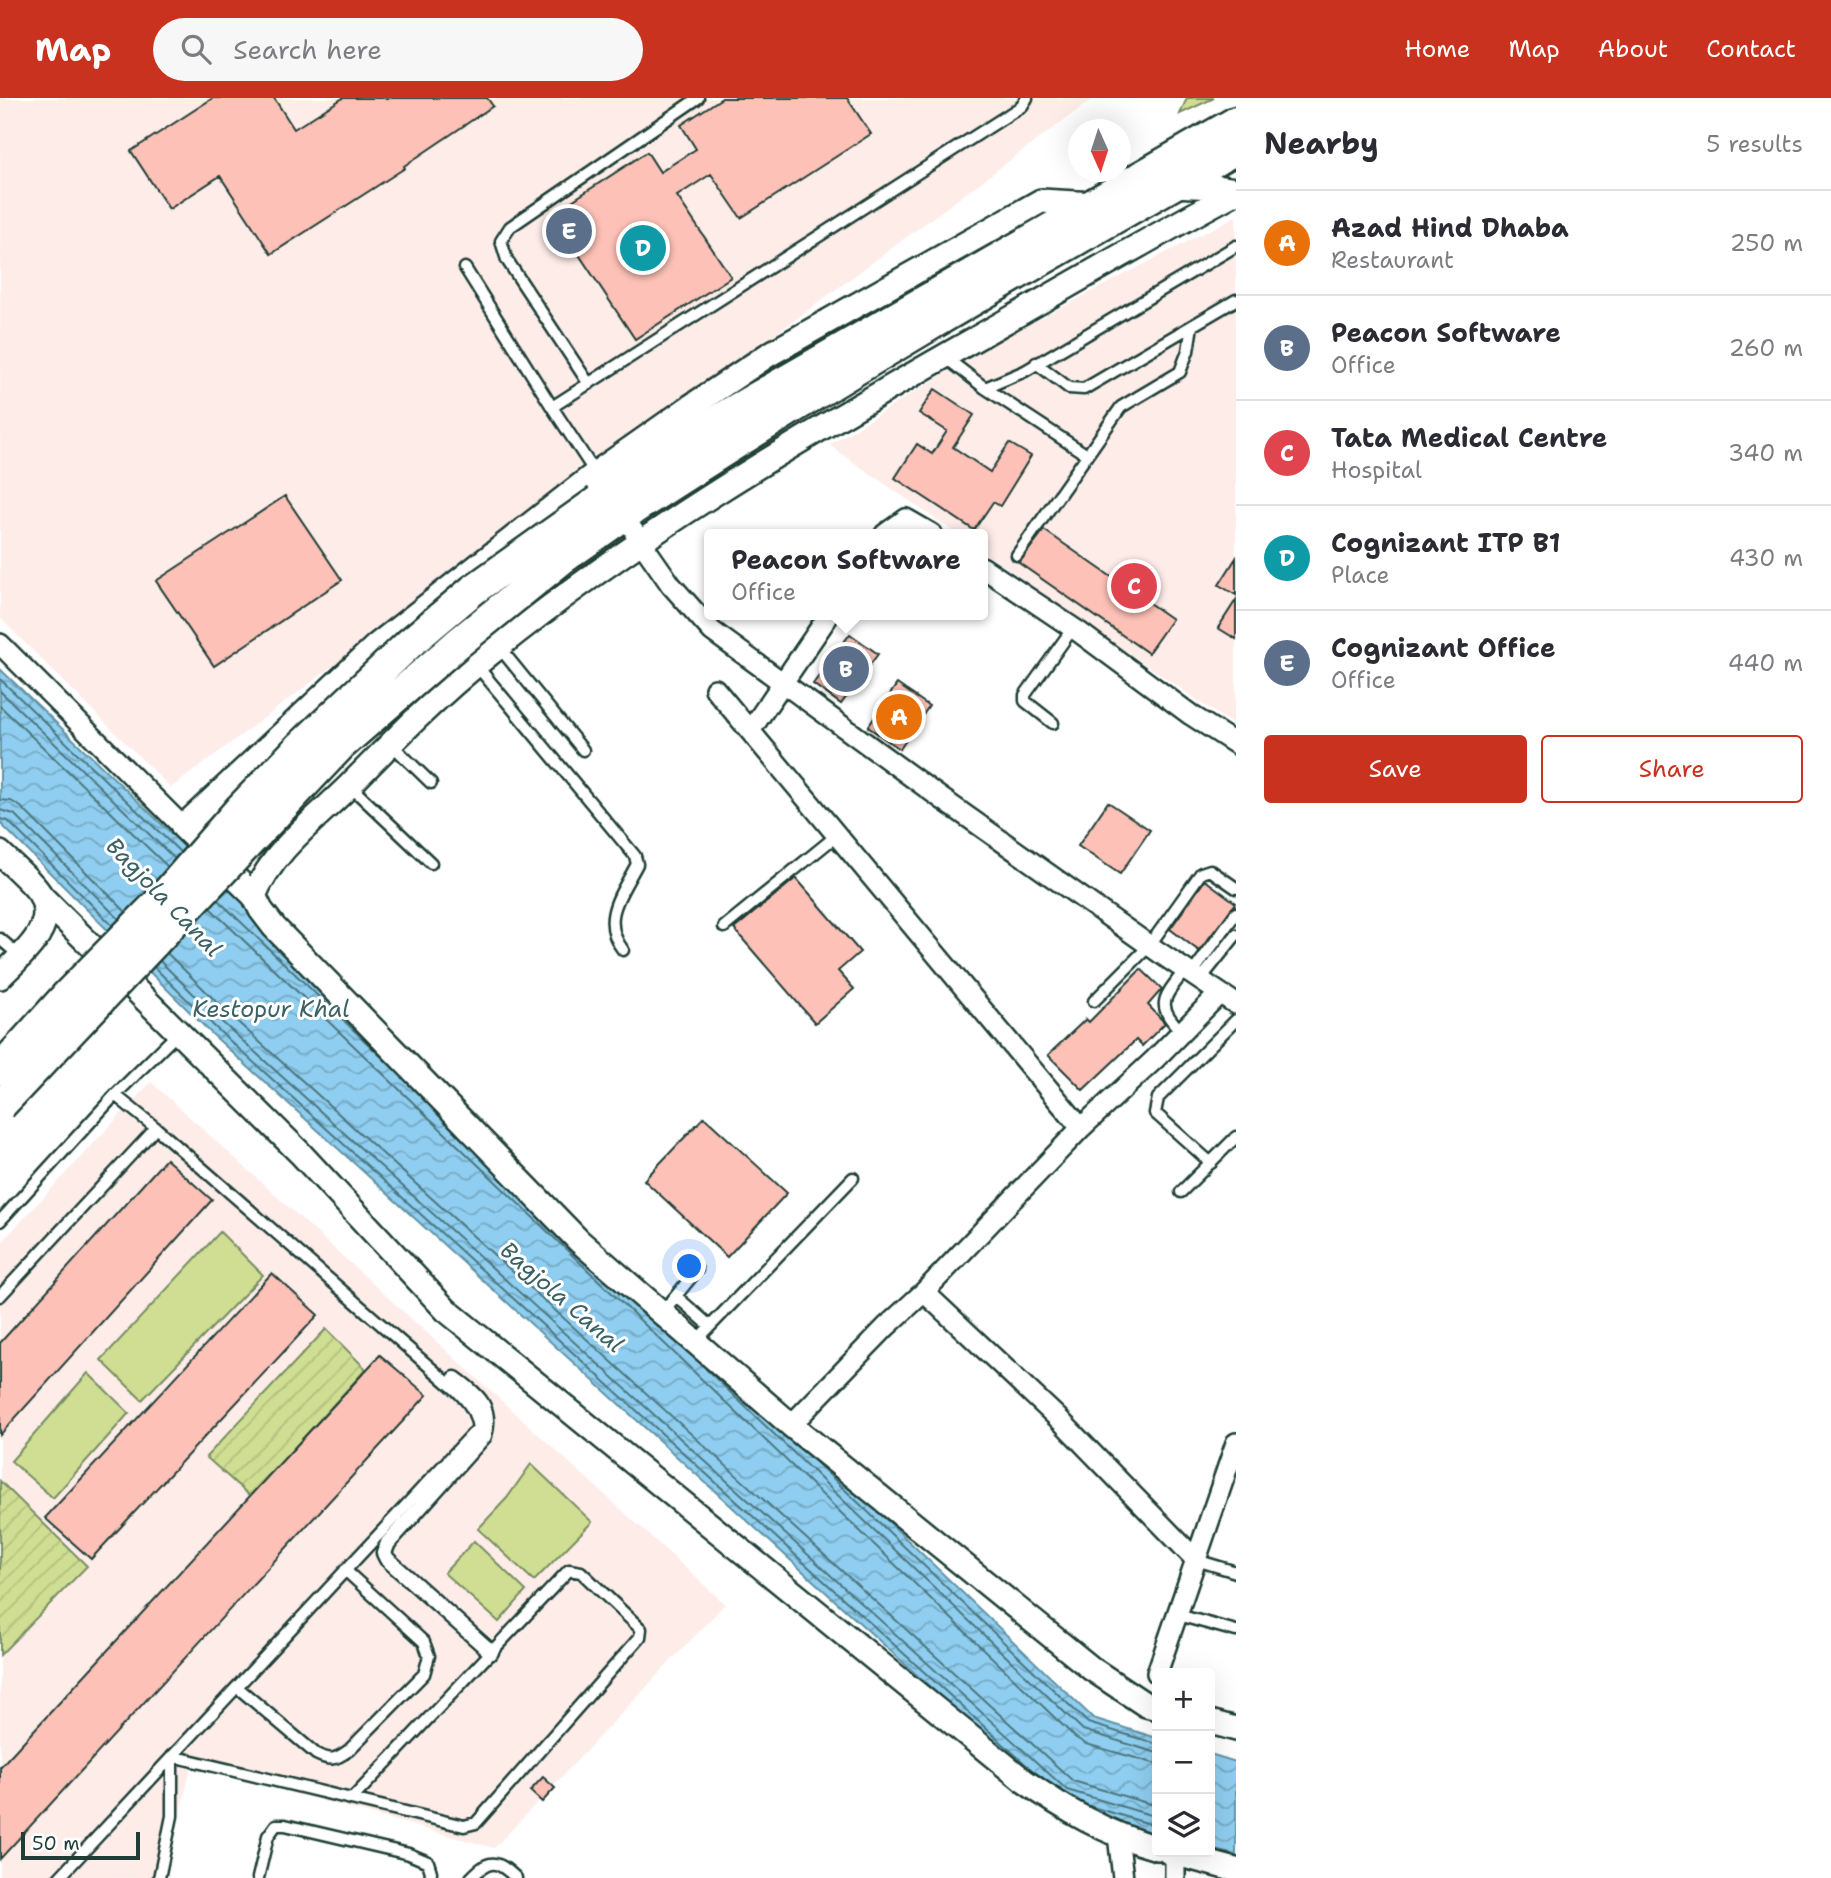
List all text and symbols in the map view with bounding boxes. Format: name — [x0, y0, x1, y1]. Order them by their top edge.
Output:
search box — [153, 18, 643, 81]
text: Map — [35, 27, 111, 72]
icon: search — [177, 30, 215, 68]
text: Search here — [233, 32, 382, 67]
text: Home — [1404, 33, 1470, 65]
text: Map — [1508, 33, 1560, 65]
text: About — [1598, 33, 1668, 65]
text: Contact — [1706, 33, 1796, 65]
north arrow — [1068, 119, 1131, 182]
text: Nearby — [1264, 123, 1379, 164]
text: 5 results — [1706, 129, 1803, 159]
pin: E — [546, 205, 592, 257]
text: Azad Hind Dhaba — [1331, 210, 1569, 245]
pin: D — [620, 222, 666, 274]
text: A — [1278, 228, 1296, 258]
text: 250 m — [1730, 228, 1803, 258]
text: Restaurant — [1331, 245, 1454, 275]
text: Peacon Software — [1331, 315, 1561, 350]
text: B — [1280, 333, 1294, 363]
text: 260 m — [1729, 333, 1803, 363]
text: Office — [1331, 350, 1396, 380]
text: Tata Medical Centre — [1331, 420, 1607, 455]
text: C — [1280, 438, 1294, 468]
text: 340 m — [1728, 438, 1803, 468]
text: Hospital — [1331, 455, 1422, 485]
text: Cognizant ITP B1 — [1331, 525, 1561, 560]
popup — [704, 529, 988, 620]
text: Peacon Software — [731, 542, 961, 577]
text: D — [1279, 543, 1295, 573]
text: 430 m — [1729, 543, 1803, 573]
pin: C — [1111, 560, 1157, 612]
text: Place — [1331, 560, 1390, 590]
text: Office — [731, 577, 796, 607]
text: Cognizant Office — [1331, 630, 1556, 665]
pin: B — [823, 643, 869, 695]
text: E — [1279, 648, 1295, 678]
text: 440 m — [1728, 648, 1803, 678]
text: Office — [1331, 665, 1396, 695]
pin: A — [876, 691, 922, 743]
button: Save — [1264, 735, 1527, 803]
button: Share — [1541, 735, 1803, 803]
water label: Bagjola Canal — [99, 831, 229, 963]
water label: Kestopur Khal — [193, 994, 349, 1024]
water label: Bagjola Canal — [494, 1235, 630, 1359]
your location — [672, 1249, 706, 1283]
map controls — [1152, 1668, 1215, 1857]
button: + — [1152, 1668, 1215, 1731]
button: − — [1152, 1731, 1215, 1794]
button: layers — [1152, 1794, 1215, 1857]
scale bar — [21, 1829, 140, 1861]
text: 50 m — [32, 1831, 80, 1856]

